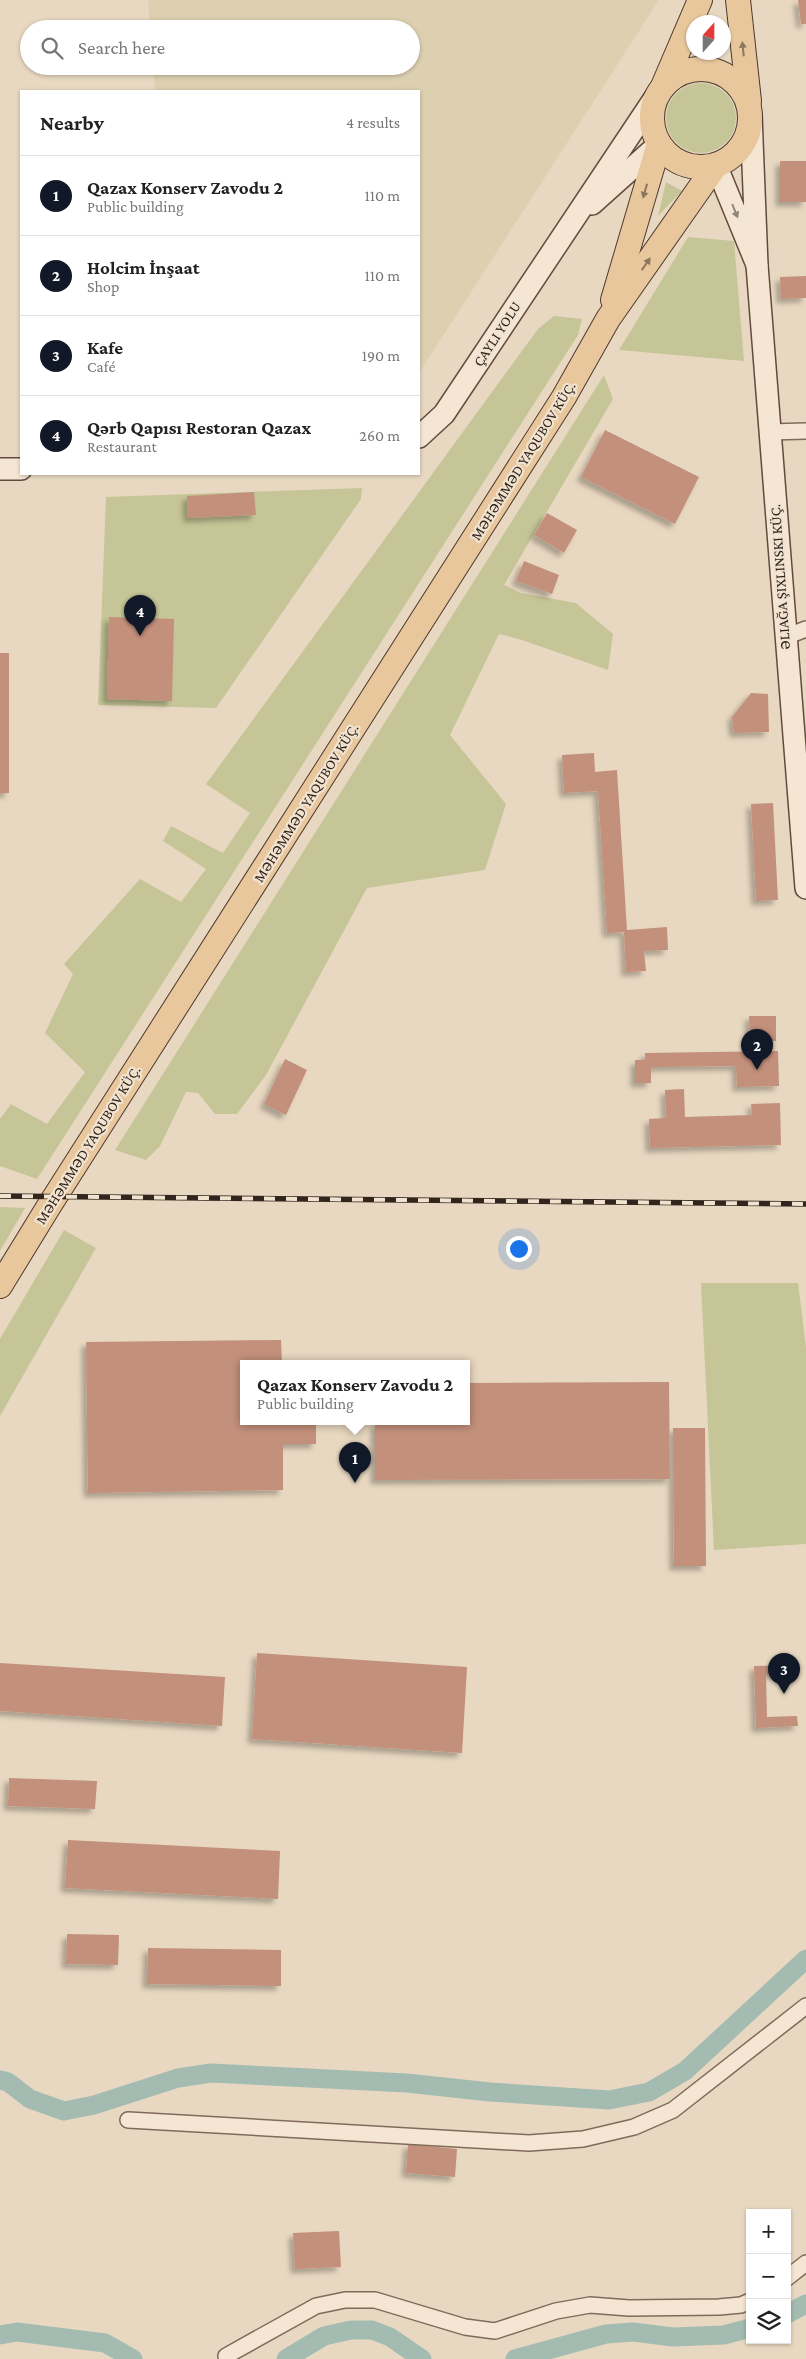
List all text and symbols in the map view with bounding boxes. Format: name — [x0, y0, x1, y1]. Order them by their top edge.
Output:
north arrow — [686, 15, 731, 60]
search box — [20, 20, 420, 75]
icon: search — [38, 34, 66, 62]
text: Search here — [78, 37, 165, 58]
one-way arrow — [739, 41, 747, 57]
text: Nearby — [40, 111, 104, 135]
text: 4 results — [346, 114, 400, 131]
text: Qazax Konserv Zavodu 2 — [87, 177, 283, 198]
one-way arrow — [641, 184, 649, 199]
text: 1 — [53, 187, 59, 204]
text: 110 m — [364, 187, 400, 204]
text: Public building — [87, 198, 184, 215]
one-way arrow — [731, 203, 739, 218]
text: Holcim İnşaat — [87, 257, 200, 278]
one-way arrow — [641, 258, 651, 271]
text: 2 — [52, 267, 60, 284]
text: 110 m — [364, 267, 400, 284]
text: Shop — [87, 278, 119, 295]
street label: ÇAYLI YOLU — [470, 298, 525, 370]
text: Kafe — [87, 337, 123, 358]
text: 3 — [52, 347, 60, 364]
text: 190 m — [362, 347, 400, 364]
text: Café — [87, 358, 115, 375]
street label: MƏHƏMMƏD YAQUBOV KÜÇ. — [468, 379, 579, 544]
text: Qərb Qapısı Restoran Qazax — [87, 417, 311, 438]
text: 4 — [52, 427, 60, 444]
text: 260 m — [359, 427, 400, 444]
text: Restaurant — [87, 438, 157, 455]
street label: ƏLIAĞA ŞIXLINSKI KÜÇ. — [767, 503, 794, 650]
pin: 4 — [124, 595, 156, 636]
street label: MƏHƏMMƏD YAQUBOV KÜÇ. — [251, 721, 362, 886]
pin: 2 — [741, 1029, 773, 1070]
street label: MƏHƏMMƏD YAQUBOV KÜÇ. — [33, 1063, 144, 1228]
your location — [506, 1236, 532, 1262]
popup — [240, 1360, 470, 1425]
text: Qazax Konserv Zavodu 2 — [257, 1374, 453, 1395]
text: Public building — [257, 1395, 354, 1412]
pin: 1 — [339, 1442, 371, 1483]
pin: 3 — [768, 1653, 800, 1694]
map controls — [746, 2209, 791, 2344]
button: + — [746, 2209, 791, 2254]
button: − — [746, 2254, 791, 2299]
button: layers — [746, 2299, 791, 2344]

